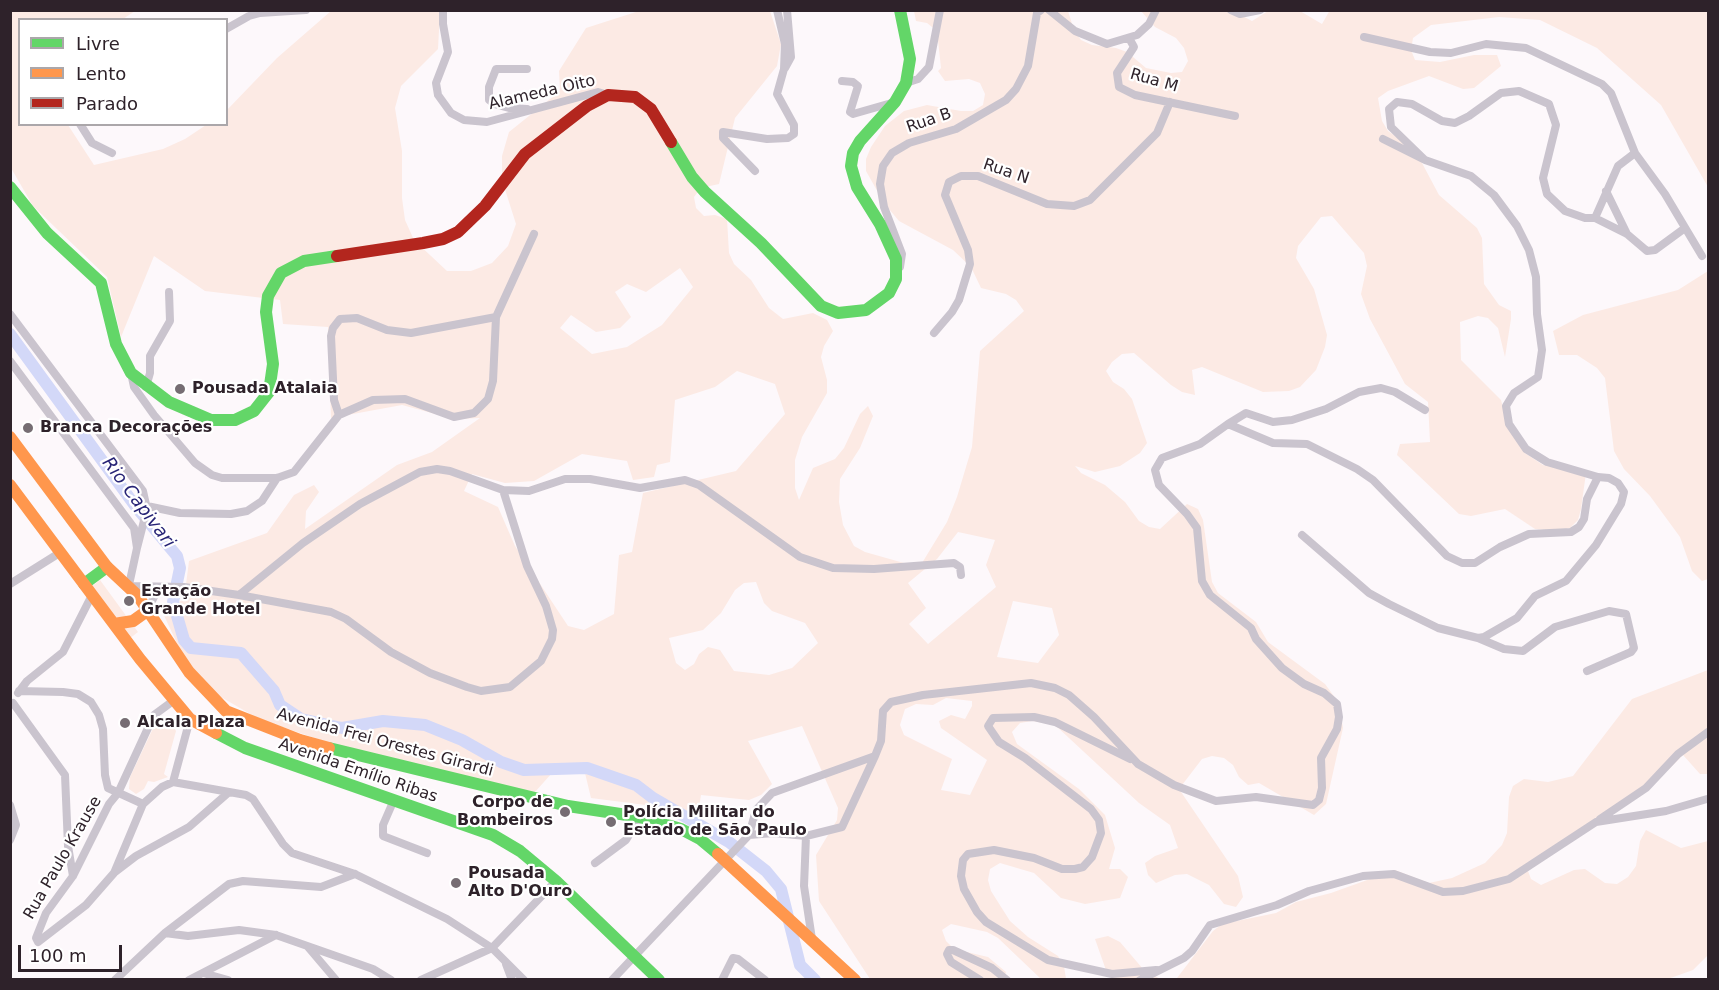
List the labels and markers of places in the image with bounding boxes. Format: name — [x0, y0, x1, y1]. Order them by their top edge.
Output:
place label: Pousada Atalaia — [192, 379, 338, 399]
marker: Pousada Atalaia — [173, 382, 187, 396]
place label: Branca Decorações — [40, 418, 212, 438]
marker: Branca Decorações — [21, 421, 35, 435]
place label: Estação Grande Hotel — [141, 582, 260, 620]
marker: Estação Grande Hotel — [122, 594, 136, 608]
place label: Alcala Plaza — [137, 713, 245, 733]
marker: Alcala Plaza — [118, 716, 132, 730]
place label: Corpo de Bombeiros — [457, 793, 553, 831]
place label: Polícia Militar do Estado de São Paulo — [623, 803, 807, 841]
marker: Corpo de Bombeiros — [558, 805, 572, 819]
marker: Polícia Militar do Estado de São Paulo — [604, 815, 618, 829]
place label: Pousada Alto D'Ouro — [468, 864, 572, 902]
marker: Pousada Alto D'Ouro — [449, 876, 463, 890]

